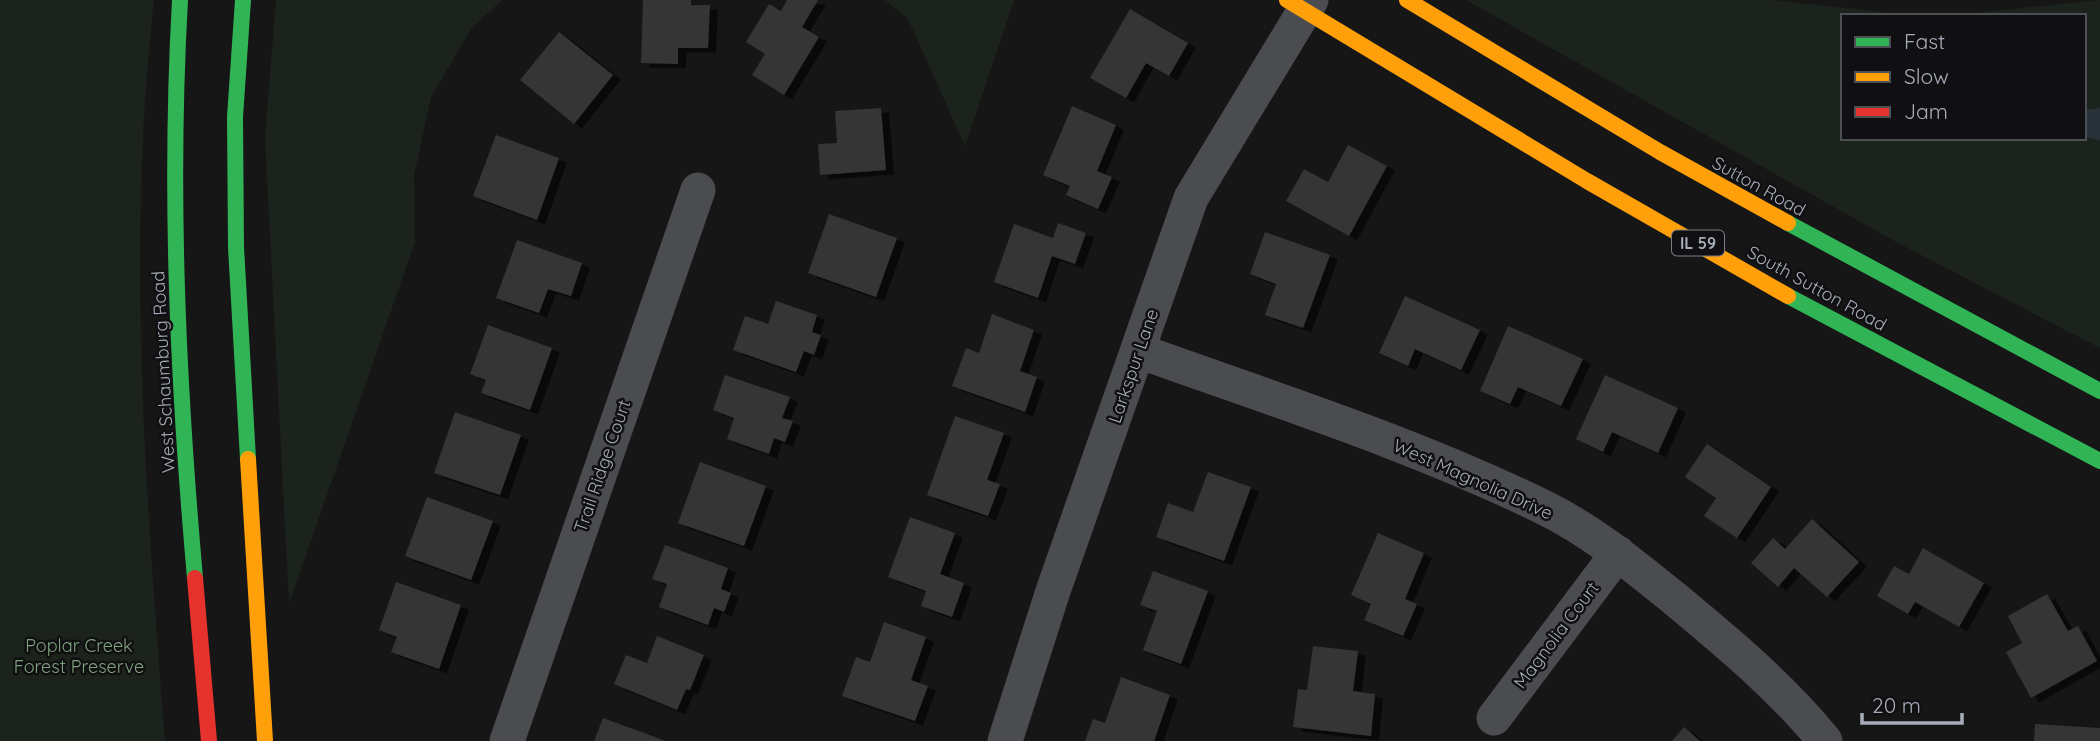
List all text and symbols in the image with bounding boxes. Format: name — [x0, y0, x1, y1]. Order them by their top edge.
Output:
legend — [1841, 14, 2086, 140]
text: Fast — [1904, 28, 1945, 54]
text: Slow — [1904, 63, 1949, 89]
text: Jam — [1904, 98, 1948, 124]
street label: Sutton Road — [1708, 151, 1810, 221]
road number: IL 59 — [1672, 230, 1724, 256]
street label: South Sutton Road — [1743, 240, 1891, 336]
street label: West Schaumburg Road — [146, 270, 180, 474]
street label: Larkspur Lane — [1103, 306, 1163, 426]
street label: Trail Ridge Court — [568, 397, 636, 535]
street label: West Magnolia Drive — [1390, 433, 1556, 525]
street label: Magnolia Court — [1508, 577, 1604, 693]
park label: Poplar Creek Forest Preserve — [14, 634, 144, 678]
scale bar — [1862, 682, 1962, 726]
text: 20 m — [1872, 692, 1921, 718]

